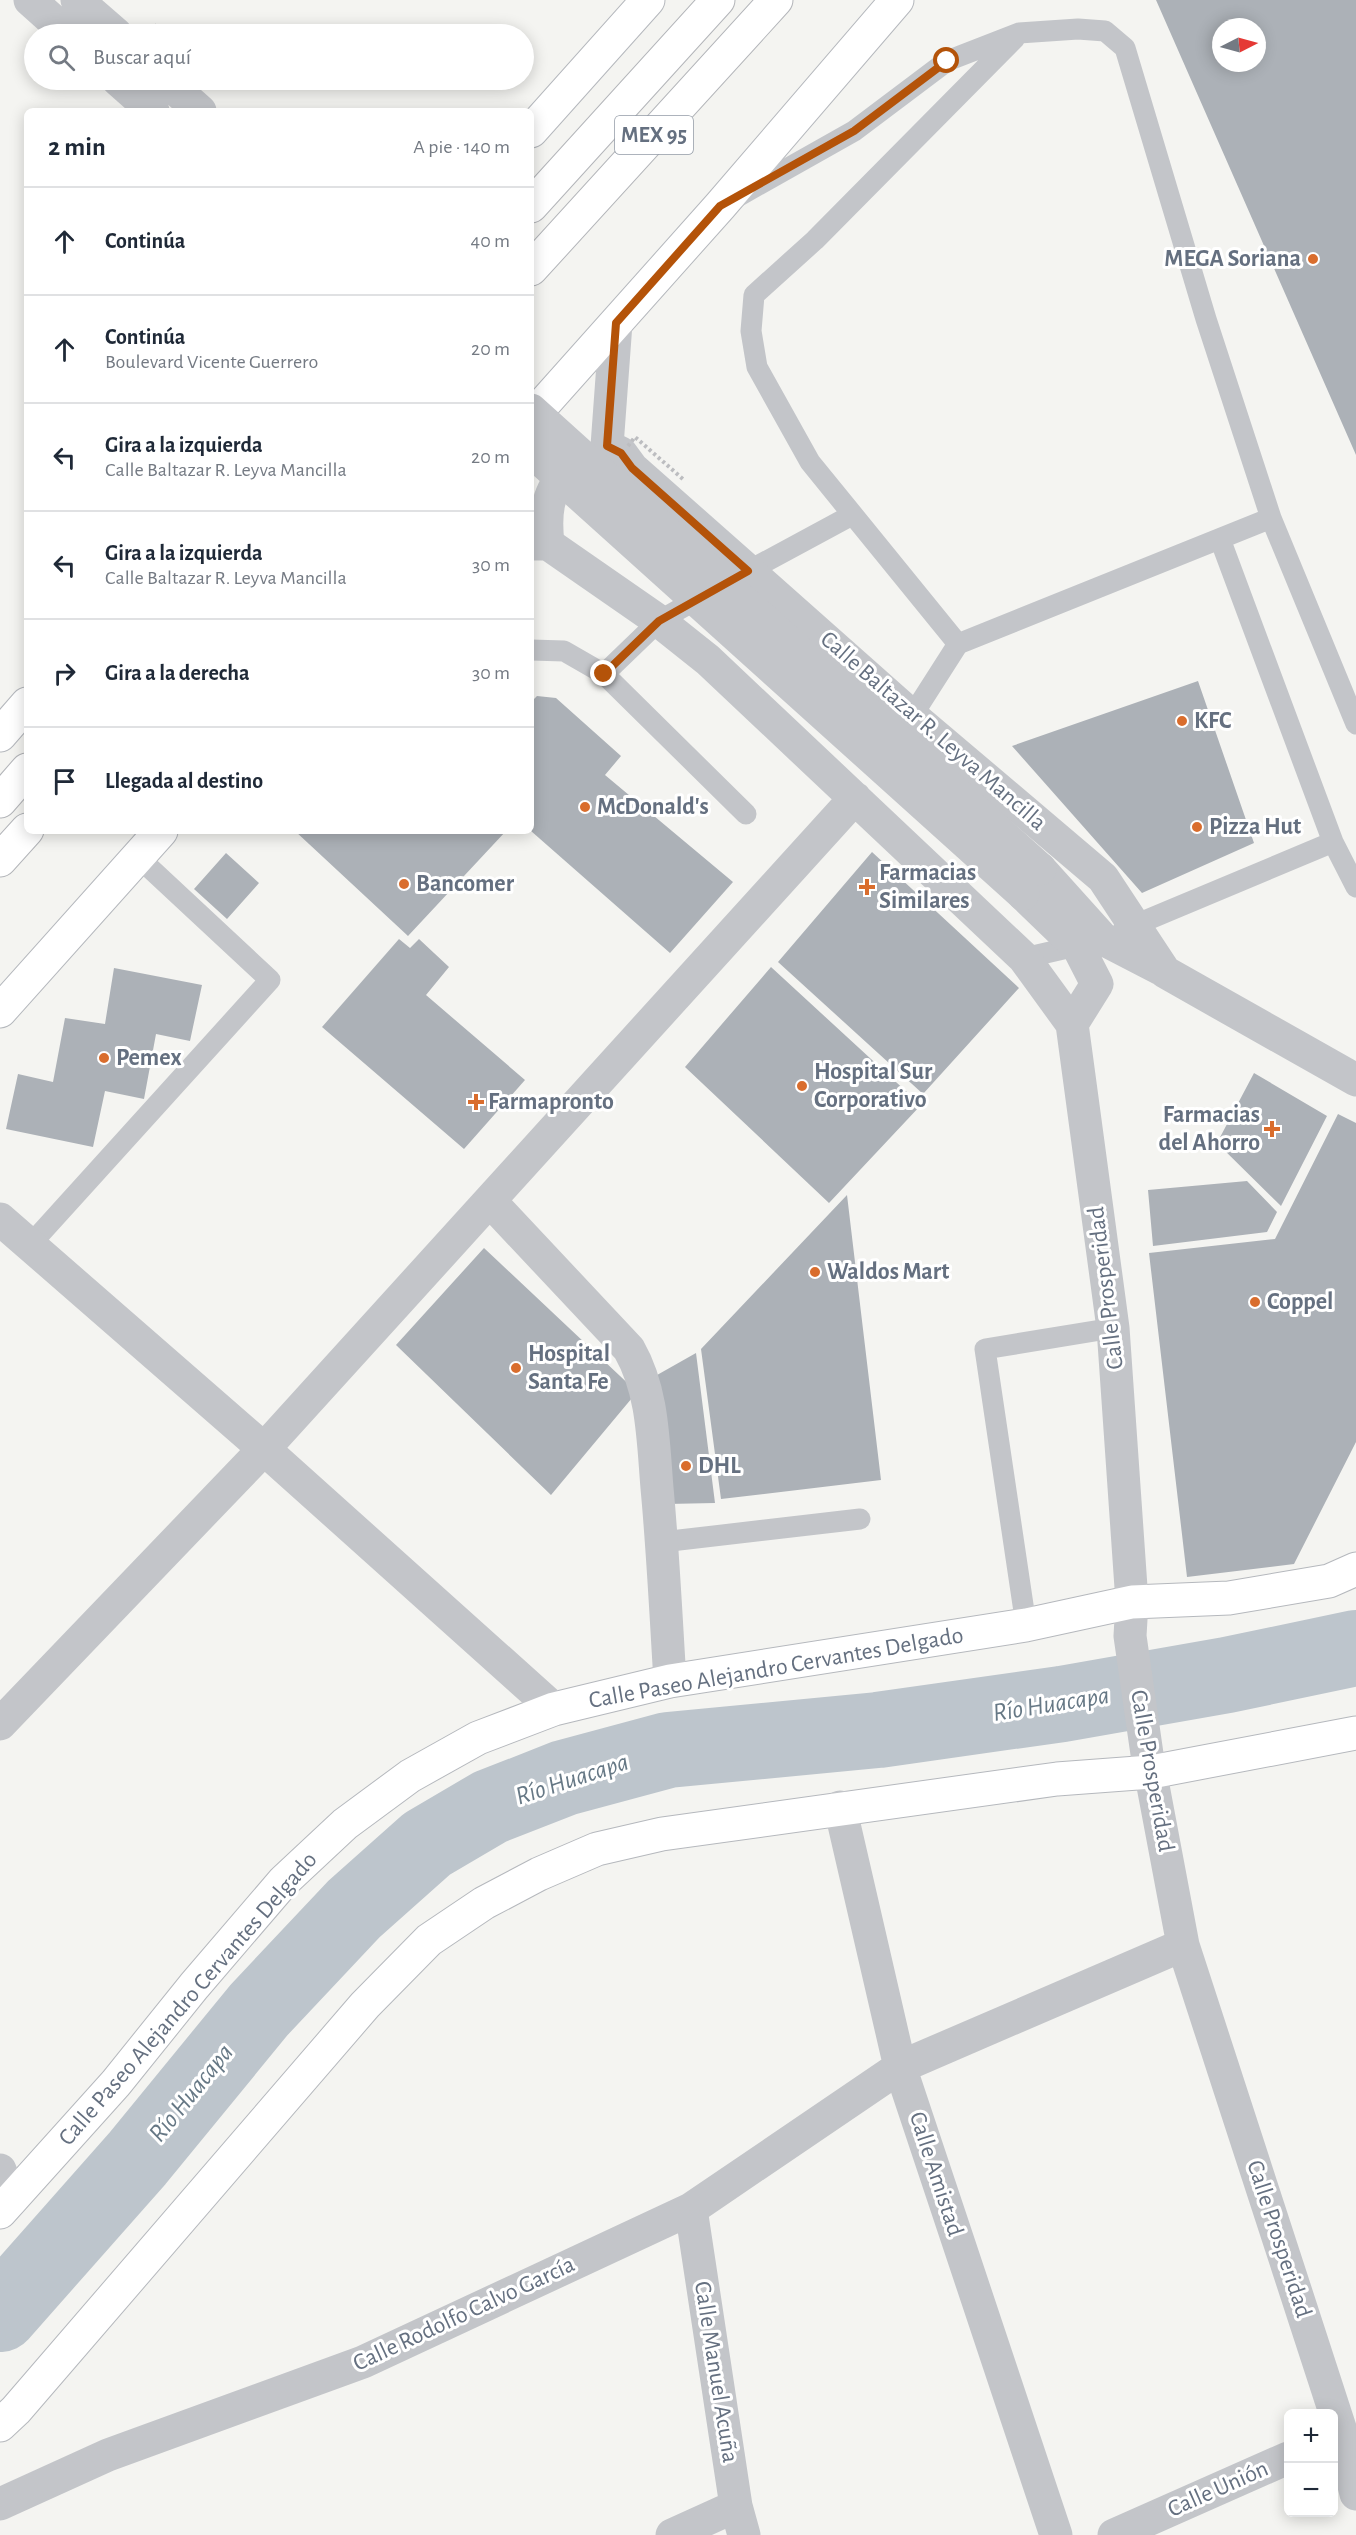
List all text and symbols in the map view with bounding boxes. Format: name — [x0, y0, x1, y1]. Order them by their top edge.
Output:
north arrow — [1212, 18, 1266, 72]
search box — [24, 24, 534, 90]
icon: search — [45, 41, 78, 74]
text: Buscar aquí — [93, 46, 191, 68]
route start — [933, 47, 959, 73]
road number: MEX 95 — [615, 116, 693, 154]
text: 2 min — [48, 134, 106, 160]
text: A pie · 140 m — [413, 137, 510, 157]
icon: ahead — [48, 225, 81, 258]
text: Continúa — [105, 230, 185, 252]
text: 40 m — [471, 231, 510, 251]
place label: MEGA Soriana — [1164, 247, 1301, 271]
marker: MEGA Soriana — [1306, 252, 1320, 266]
text: Continúa — [105, 326, 185, 348]
icon: ahead — [48, 333, 81, 366]
text: 20 m — [471, 339, 510, 359]
text: Boulevard Vicente Guerrero — [105, 352, 318, 372]
text: Gira a la izquierda — [105, 434, 263, 456]
icon: left — [48, 441, 81, 474]
text: 20 m — [471, 447, 510, 467]
text: Calle Baltazar R. Leyva Mancilla — [105, 460, 347, 480]
text: Gira a la izquierda — [105, 542, 263, 564]
icon: left — [48, 549, 81, 582]
text: 30 m — [472, 555, 510, 575]
text: Calle Baltazar R. Leyva Mancilla — [105, 568, 347, 588]
street label: Calle Baltazar R. Leyva Mancilla — [816, 627, 1050, 835]
icon: right — [48, 657, 81, 690]
route end — [590, 660, 616, 686]
text: Gira a la derecha — [105, 662, 250, 684]
text: 30 m — [472, 663, 510, 683]
place label: KFC — [1194, 709, 1232, 733]
marker: KFC — [1175, 714, 1189, 728]
icon: arrive — [48, 765, 81, 798]
text: Llegada al destino — [105, 770, 263, 792]
place label: McDonald's — [597, 795, 709, 819]
marker: McDonald's — [578, 800, 592, 814]
place label: Pizza Hut — [1209, 815, 1301, 839]
marker: Pizza Hut — [1190, 820, 1204, 834]
place label: Farmacias Similares — [879, 861, 976, 913]
place label: Bancomer — [416, 872, 515, 896]
marker: Bancomer — [397, 877, 411, 891]
marker: Farmacias Similares — [860, 880, 874, 894]
place label: Pemex — [116, 1046, 182, 1070]
marker: Pemex — [97, 1051, 111, 1065]
place label: Hospital Sur Corporativo — [814, 1060, 933, 1112]
marker: Hospital Sur Corporativo — [795, 1079, 809, 1093]
place label: Farmapronto — [488, 1090, 614, 1114]
marker: Farmapronto — [469, 1095, 483, 1109]
place label: Farmacias del Ahorro — [1159, 1103, 1260, 1155]
marker: Farmacias del Ahorro — [1265, 1122, 1279, 1136]
street label: Calle Prosperidad — [1084, 1205, 1128, 1371]
place label: Waldos Mart — [827, 1260, 949, 1284]
marker: Waldos Mart — [808, 1265, 822, 1279]
place label: Coppel — [1267, 1290, 1333, 1314]
marker: Coppel — [1248, 1295, 1262, 1309]
place label: Hospital Santa Fe — [528, 1342, 610, 1394]
marker: Hospital Santa Fe — [509, 1361, 523, 1375]
place label: DHL — [698, 1454, 741, 1478]
marker: DHL — [679, 1459, 693, 1473]
street label: Calle Paseo Alejandro Cervantes Delgado — [587, 1623, 965, 1713]
water label: Río Huacapa — [991, 1682, 1111, 1726]
street label: Calle Prosperidad — [1126, 1688, 1178, 1854]
water label: Río Huacapa — [512, 1749, 632, 1809]
street label: Calle Paseo Alejandro Cervantes Delgado — [54, 1848, 322, 2150]
water label: Río Huacapa — [144, 2039, 238, 2147]
street label: Calle Amistad — [905, 2109, 967, 2239]
street label: Calle Prosperidad — [1242, 2157, 1316, 2321]
street label: Calle Rodolfo Calvo García — [350, 2252, 578, 2376]
street label: Calle Manuel Acuña — [690, 2279, 742, 2465]
map controls — [1284, 2409, 1338, 2517]
button: + — [1284, 2409, 1338, 2463]
street label: Calle Unión — [1164, 2456, 1272, 2522]
button: − — [1284, 2463, 1338, 2517]

